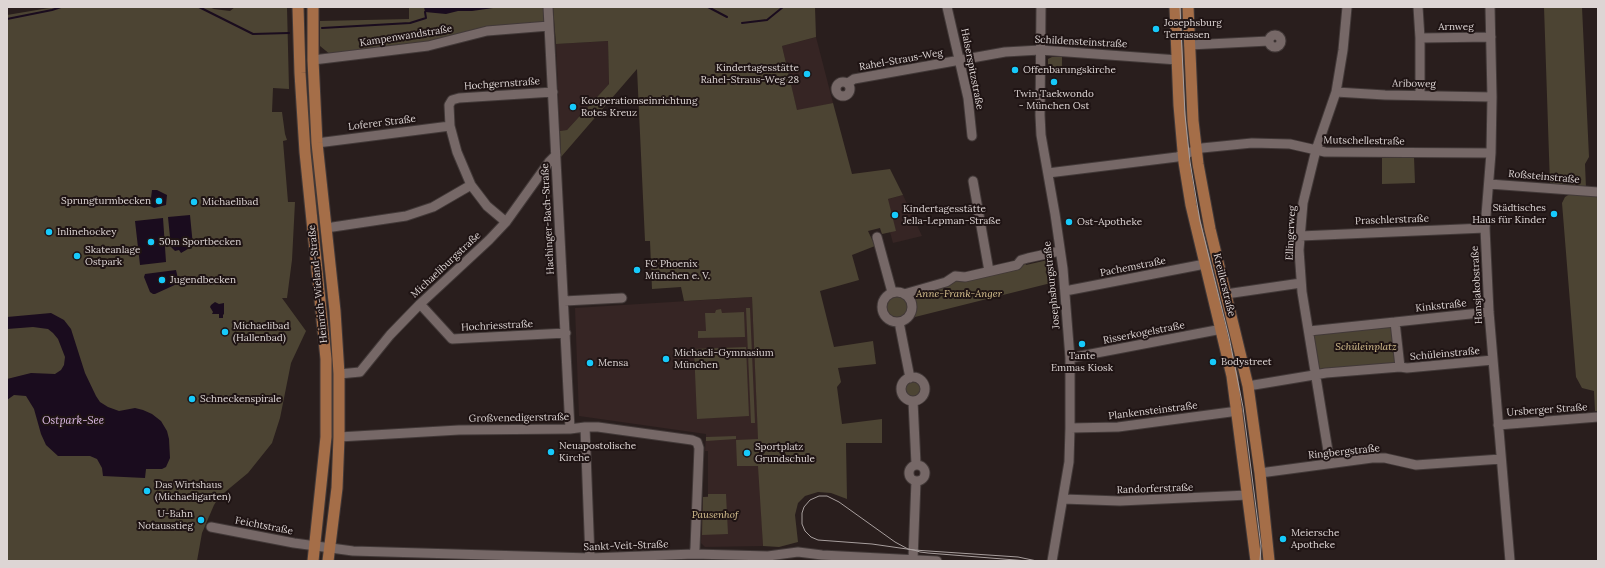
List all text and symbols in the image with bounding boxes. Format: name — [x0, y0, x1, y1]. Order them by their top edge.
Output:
place label: Josephsburg Terrassen — [1164, 17, 1222, 40]
street label: Arnweg — [1438, 21, 1474, 33]
street label: Kampenwandstraße — [359, 23, 453, 49]
marker: Josephsburg Terrassen — [1151, 24, 1161, 34]
street label: Halserspitzstraße — [958, 27, 986, 111]
street label: Schildensteinstraße — [1034, 34, 1128, 50]
street label: Rahel-Straus-Weg — [858, 47, 944, 73]
place label: Kindertagesstätte Rahel-Straus-Weg 28 — [701, 62, 799, 86]
place label: Offenbarungskirche — [1023, 64, 1116, 76]
marker: Offenbarungskirche — [1010, 65, 1020, 75]
marker: Kindertagesstätte Rahel-Straus-Weg 28 — [802, 69, 812, 79]
street label: Hochgernstraße — [464, 75, 540, 93]
marker: Twin Taekwondo - München Ost — [1049, 77, 1059, 87]
street label: Ariboweg — [1392, 78, 1436, 90]
place label: Twin Taekwondo - München Ost — [1014, 88, 1094, 112]
place label: Kooperationseinrichtung Rotes Kreuz — [581, 95, 697, 118]
marker: Kooperationseinrichtung Rotes Kreuz — [568, 102, 578, 112]
street label: Loferer Straße — [347, 113, 417, 133]
street label: Mutschellestraße — [1323, 134, 1405, 148]
street label: Hachinger-Bach-Straße — [539, 163, 557, 275]
street label: Roßsteinstraße — [1508, 168, 1580, 186]
place label: Sprungturmbecken — [61, 195, 151, 207]
marker: Sprungturmbecken — [154, 196, 164, 206]
place label: Michaelibad — [202, 196, 258, 208]
marker: Michaelibad — [189, 197, 199, 207]
place label: Städtisches Haus für Kinder — [1472, 202, 1546, 226]
place label: Kindertagesstätte Jella-Lepman-Straße — [903, 203, 1001, 226]
street label: Ellingerweg — [1284, 205, 1298, 261]
marker: Städtisches Haus für Kinder — [1549, 209, 1559, 219]
marker: Kindertagesstätte Jella-Lepman-Straße — [890, 210, 900, 220]
street label: Praschlerstraße — [1355, 213, 1429, 227]
place label: Ost-Apotheke — [1077, 216, 1142, 228]
marker: Ost-Apotheke — [1064, 217, 1074, 227]
street label: Heinrich-Wieland-Straße — [306, 224, 330, 344]
place label: Inlinehockey — [57, 226, 116, 238]
marker: Inlinehockey — [44, 227, 54, 237]
street label: Michaeliburgstraße — [409, 230, 483, 300]
place label: 50m Sportbecken — [159, 236, 241, 248]
marker: 50m Sportbecken — [146, 237, 156, 247]
street label: Josephsburgstraße — [1041, 241, 1063, 329]
place label: Skateanlage Ostpark — [85, 244, 140, 268]
street label: Hansjakobstraße — [1469, 246, 1485, 324]
marker: Skateanlage Ostpark — [72, 251, 82, 261]
street label: Kreillerstraße — [1210, 252, 1238, 318]
street label: Pachemstraße — [1099, 255, 1167, 279]
place label: FC Phoenix München e. V. — [645, 258, 710, 282]
marker: FC Phoenix München e. V. — [632, 265, 642, 275]
place label: Jugendbecken — [170, 274, 236, 286]
marker: Jugendbecken — [157, 275, 167, 285]
park label: Anne-Frank-Anger — [916, 288, 1002, 300]
street label: Kinkstraße — [1415, 297, 1467, 315]
street label: Hochriesstraße — [461, 318, 533, 334]
street label: Risserkogelstraße — [1102, 319, 1186, 347]
place label: Michaelibad (Hallenbad) — [233, 320, 289, 344]
marker: Michaelibad (Hallenbad) — [220, 327, 230, 337]
marker: Tante Emmas Kiosk — [1077, 339, 1087, 349]
park label: Schüleinplatz — [1335, 341, 1397, 353]
street label: Schüleinstraße — [1410, 345, 1480, 363]
place label: Michaeli-Gymnasium München — [674, 347, 774, 370]
place label: Tante Emmas Kiosk — [1051, 350, 1113, 374]
marker: Michaeli-Gymnasium München — [661, 354, 671, 364]
place label: Bodystreet — [1221, 356, 1272, 368]
place label: Mensa — [598, 357, 628, 369]
marker: Bodystreet — [1208, 357, 1218, 367]
marker: Mensa — [585, 358, 595, 368]
place label: Schneckenspirale — [200, 393, 281, 405]
marker: Schneckenspirale — [187, 394, 197, 404]
street label: Plankensteinstraße — [1108, 400, 1198, 422]
street label: Ursberger Straße — [1506, 401, 1588, 419]
street label: Großvenedigerstraße — [469, 411, 569, 425]
water label: Ostpark-See — [42, 414, 104, 428]
place label: Neuapostolische Kirche — [559, 440, 636, 464]
place label: Sportplatz Grundschule — [755, 441, 815, 464]
street label: Ringbergstraße — [1308, 442, 1380, 462]
marker: Neuapostolische Kirche — [546, 447, 556, 457]
marker: Sportplatz Grundschule — [742, 448, 752, 458]
place label: Das Wirtshaus (Michaeligarten) — [155, 479, 231, 502]
street label: Randorferstraße — [1116, 482, 1194, 496]
marker: Das Wirtshaus (Michaeligarten) — [142, 486, 152, 496]
place label: U-Bahn Notausstieg — [138, 508, 193, 532]
park label: Pausenhof — [692, 509, 738, 521]
marker: U-Bahn Notausstieg — [196, 515, 206, 525]
street label: Feichtstraße — [234, 515, 294, 537]
place label: Meiersche Apotheke — [1291, 527, 1339, 550]
marker: Meiersche Apotheke — [1278, 534, 1288, 544]
street label: Sankt-Veit-Straße — [583, 539, 669, 553]

